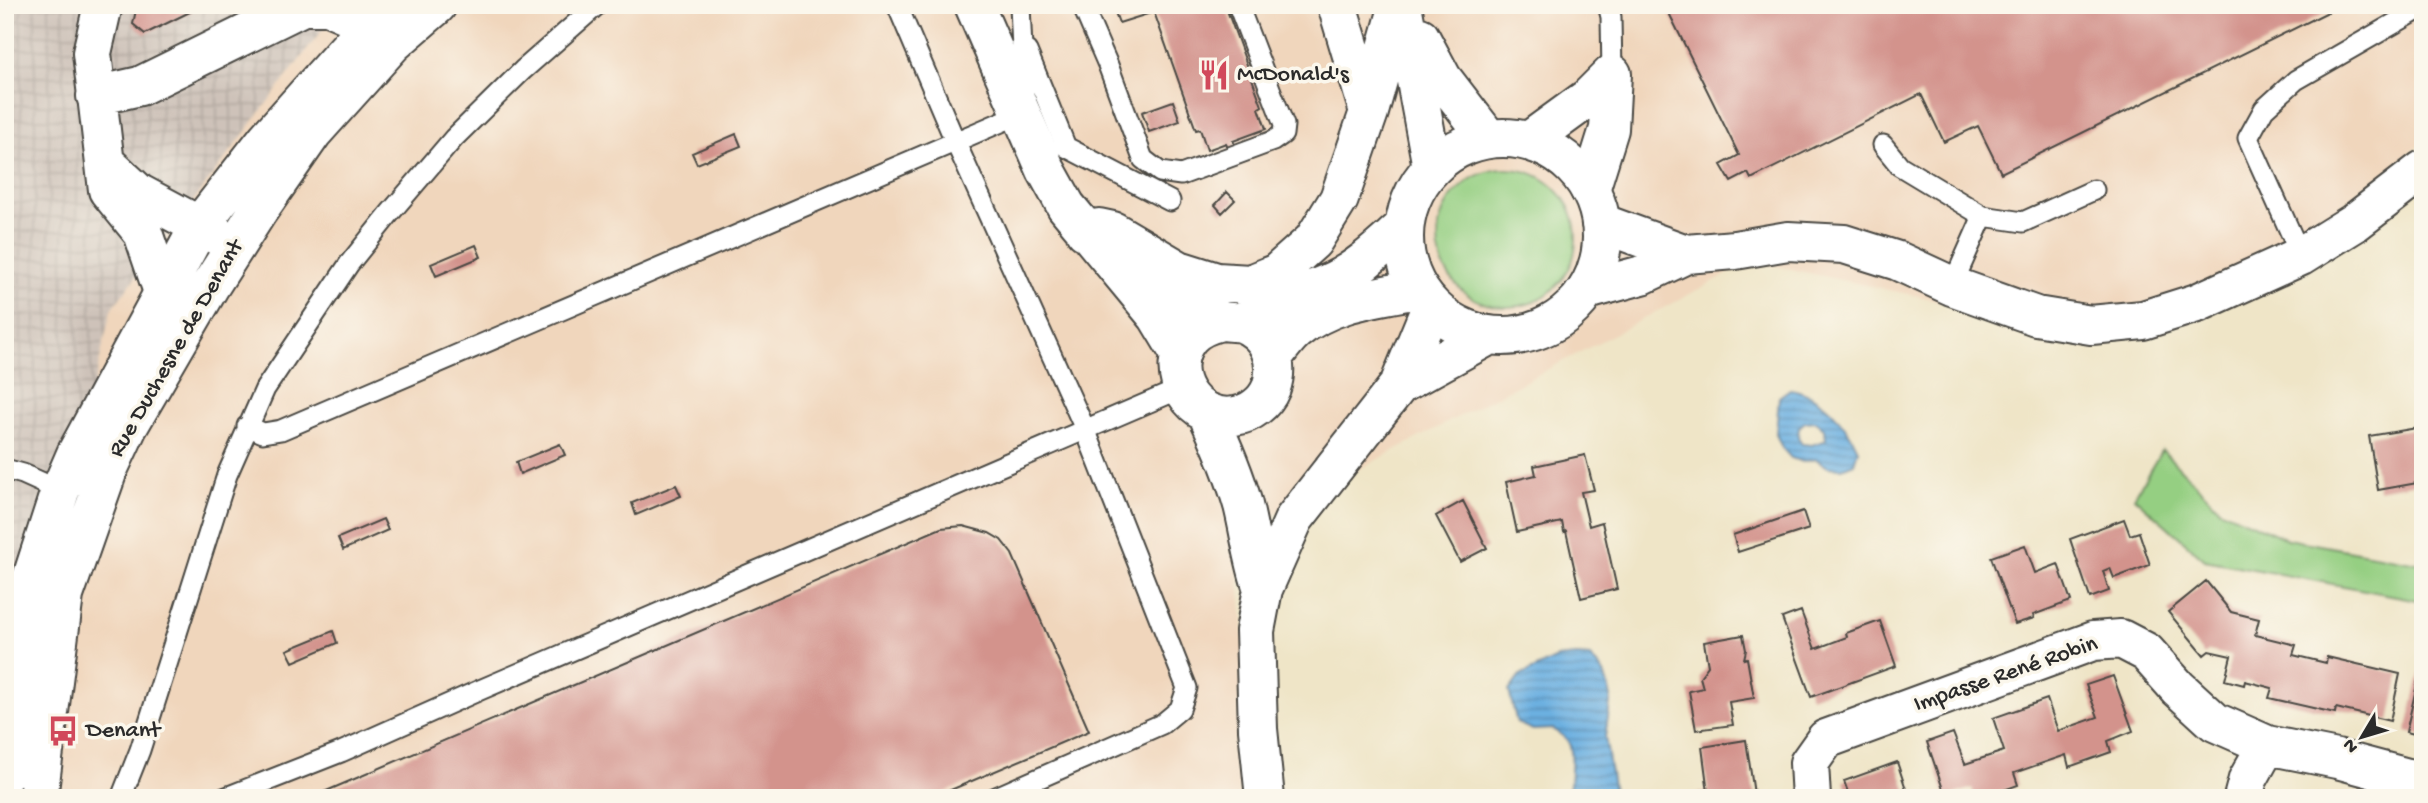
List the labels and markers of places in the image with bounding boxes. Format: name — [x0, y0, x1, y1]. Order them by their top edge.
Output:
restaurant icon: McDonald's — [1197, 58, 1231, 92]
place label: McDonald's — [1237, 61, 1350, 90]
bus stop icon: Denant — [46, 714, 80, 748]
place label: Denant — [84, 717, 162, 746]

